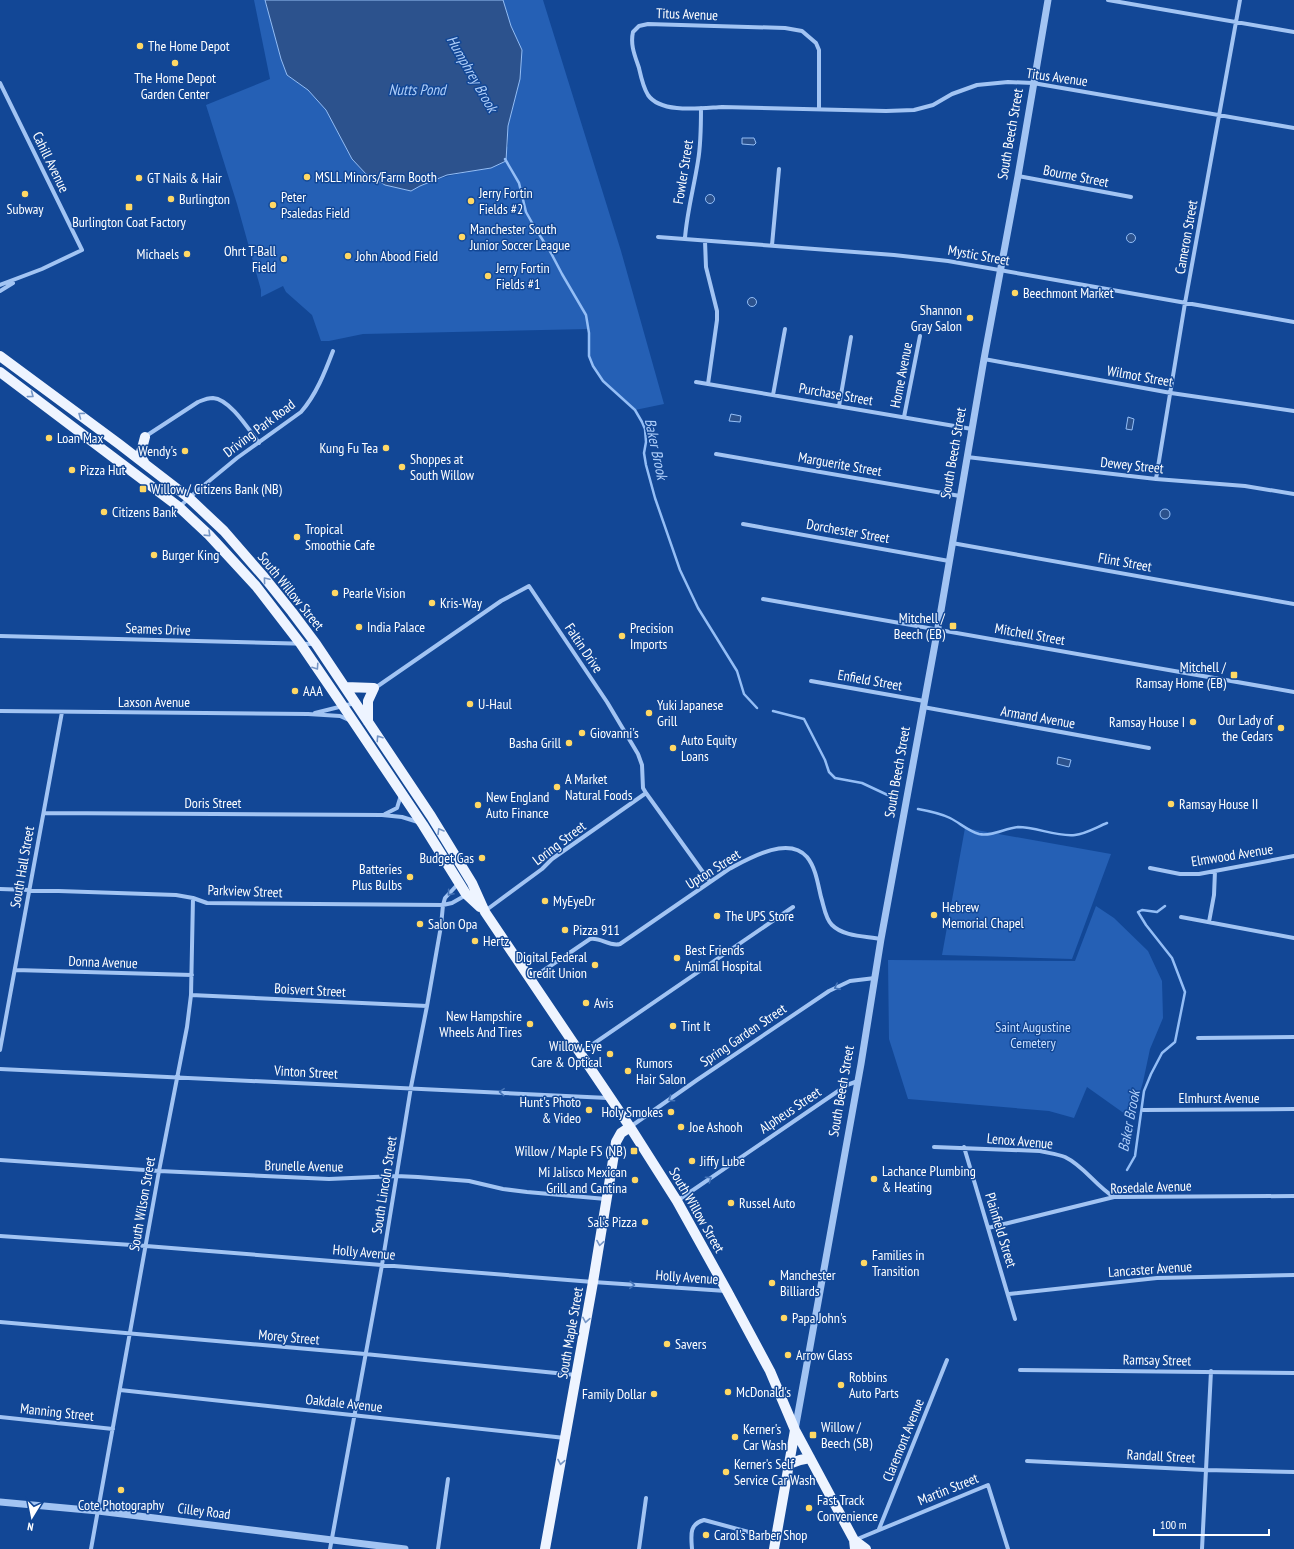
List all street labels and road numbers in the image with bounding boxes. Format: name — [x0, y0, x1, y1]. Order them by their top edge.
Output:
street label: Titus Avenue — [656, 4, 718, 24]
street label: Titus Avenue — [1025, 64, 1089, 90]
street label: South Beech Street — [993, 87, 1027, 181]
street label: Cahill Avenue — [29, 129, 74, 196]
street label: Fowler Street — [669, 138, 697, 205]
street label: Bourne Street — [1042, 161, 1110, 191]
street label: Cameron Street — [1171, 199, 1201, 275]
street label: Mystic Street — [947, 241, 1011, 269]
street label: Home Avenue — [886, 340, 916, 409]
street label: Wilmot Street — [1106, 361, 1175, 391]
street label: Purchase Street — [797, 379, 875, 409]
street label: Driving Park Road — [220, 395, 298, 461]
street label: South Beech Street — [936, 406, 970, 500]
street label: Marguerite Street — [797, 448, 883, 480]
street label: Dewey Street — [1099, 453, 1165, 477]
street label: Dorchester Street — [805, 515, 891, 547]
street label: South Willow Street — [254, 548, 328, 634]
street label: Flint Street — [1097, 548, 1153, 576]
street label: Seames Drive — [125, 619, 191, 639]
street label: Mitchell Street — [993, 619, 1067, 649]
street label: Faltin Drive — [561, 620, 607, 676]
street label: Enfield Street — [836, 665, 904, 695]
street label: Laxson Avenue — [118, 693, 190, 711]
street label: Armand Avenue — [999, 702, 1077, 732]
street label: South Beech Street — [880, 725, 914, 819]
street label: Doris Street — [185, 794, 242, 812]
street label: Loring Street — [529, 817, 589, 869]
street label: South Hall Street — [6, 825, 38, 909]
street label: Elmwood Avenue — [1190, 840, 1274, 870]
street label: Upton Street — [682, 845, 744, 893]
street label: Parkview Street — [207, 881, 283, 901]
street label: Donna Avenue — [68, 952, 138, 972]
street label: Boisvert Street — [274, 979, 346, 1001]
street label: Spring Garden Street — [696, 999, 790, 1071]
street label: South Beech Street — [824, 1044, 858, 1138]
street label: Vinton Street — [273, 1061, 338, 1083]
street label: Alpheus Street — [756, 1083, 824, 1137]
street label: Elmhurst Avenue — [1178, 1089, 1260, 1107]
street label: Lenox Avenue — [986, 1129, 1054, 1153]
street label: South Lincoln Street — [367, 1135, 401, 1235]
street label: South Wilson Street — [125, 1155, 159, 1253]
street label: Brunelle Avenue — [264, 1156, 344, 1176]
street label: South Willow Street — [665, 1164, 729, 1256]
street label: Rosedale Avenue — [1110, 1177, 1192, 1197]
street label: Plainfield Street — [981, 1190, 1021, 1270]
street label: Holly Avenue — [332, 1240, 396, 1264]
street label: Lancaster Avenue — [1107, 1257, 1193, 1281]
street label: Holly Avenue — [655, 1266, 719, 1288]
street label: South Maple Street — [553, 1286, 587, 1380]
street label: Morey Street — [258, 1325, 320, 1349]
street label: Ramsay Street — [1123, 1350, 1192, 1370]
street label: Oakdale Avenue — [305, 1390, 384, 1416]
street label: Claremont Avenue — [878, 1396, 928, 1484]
street label: Manning Street — [19, 1399, 95, 1425]
street label: Randall Street — [1126, 1445, 1196, 1467]
street label: Martin Street — [915, 1469, 981, 1509]
street label: Cilley Road — [176, 1499, 232, 1523]

